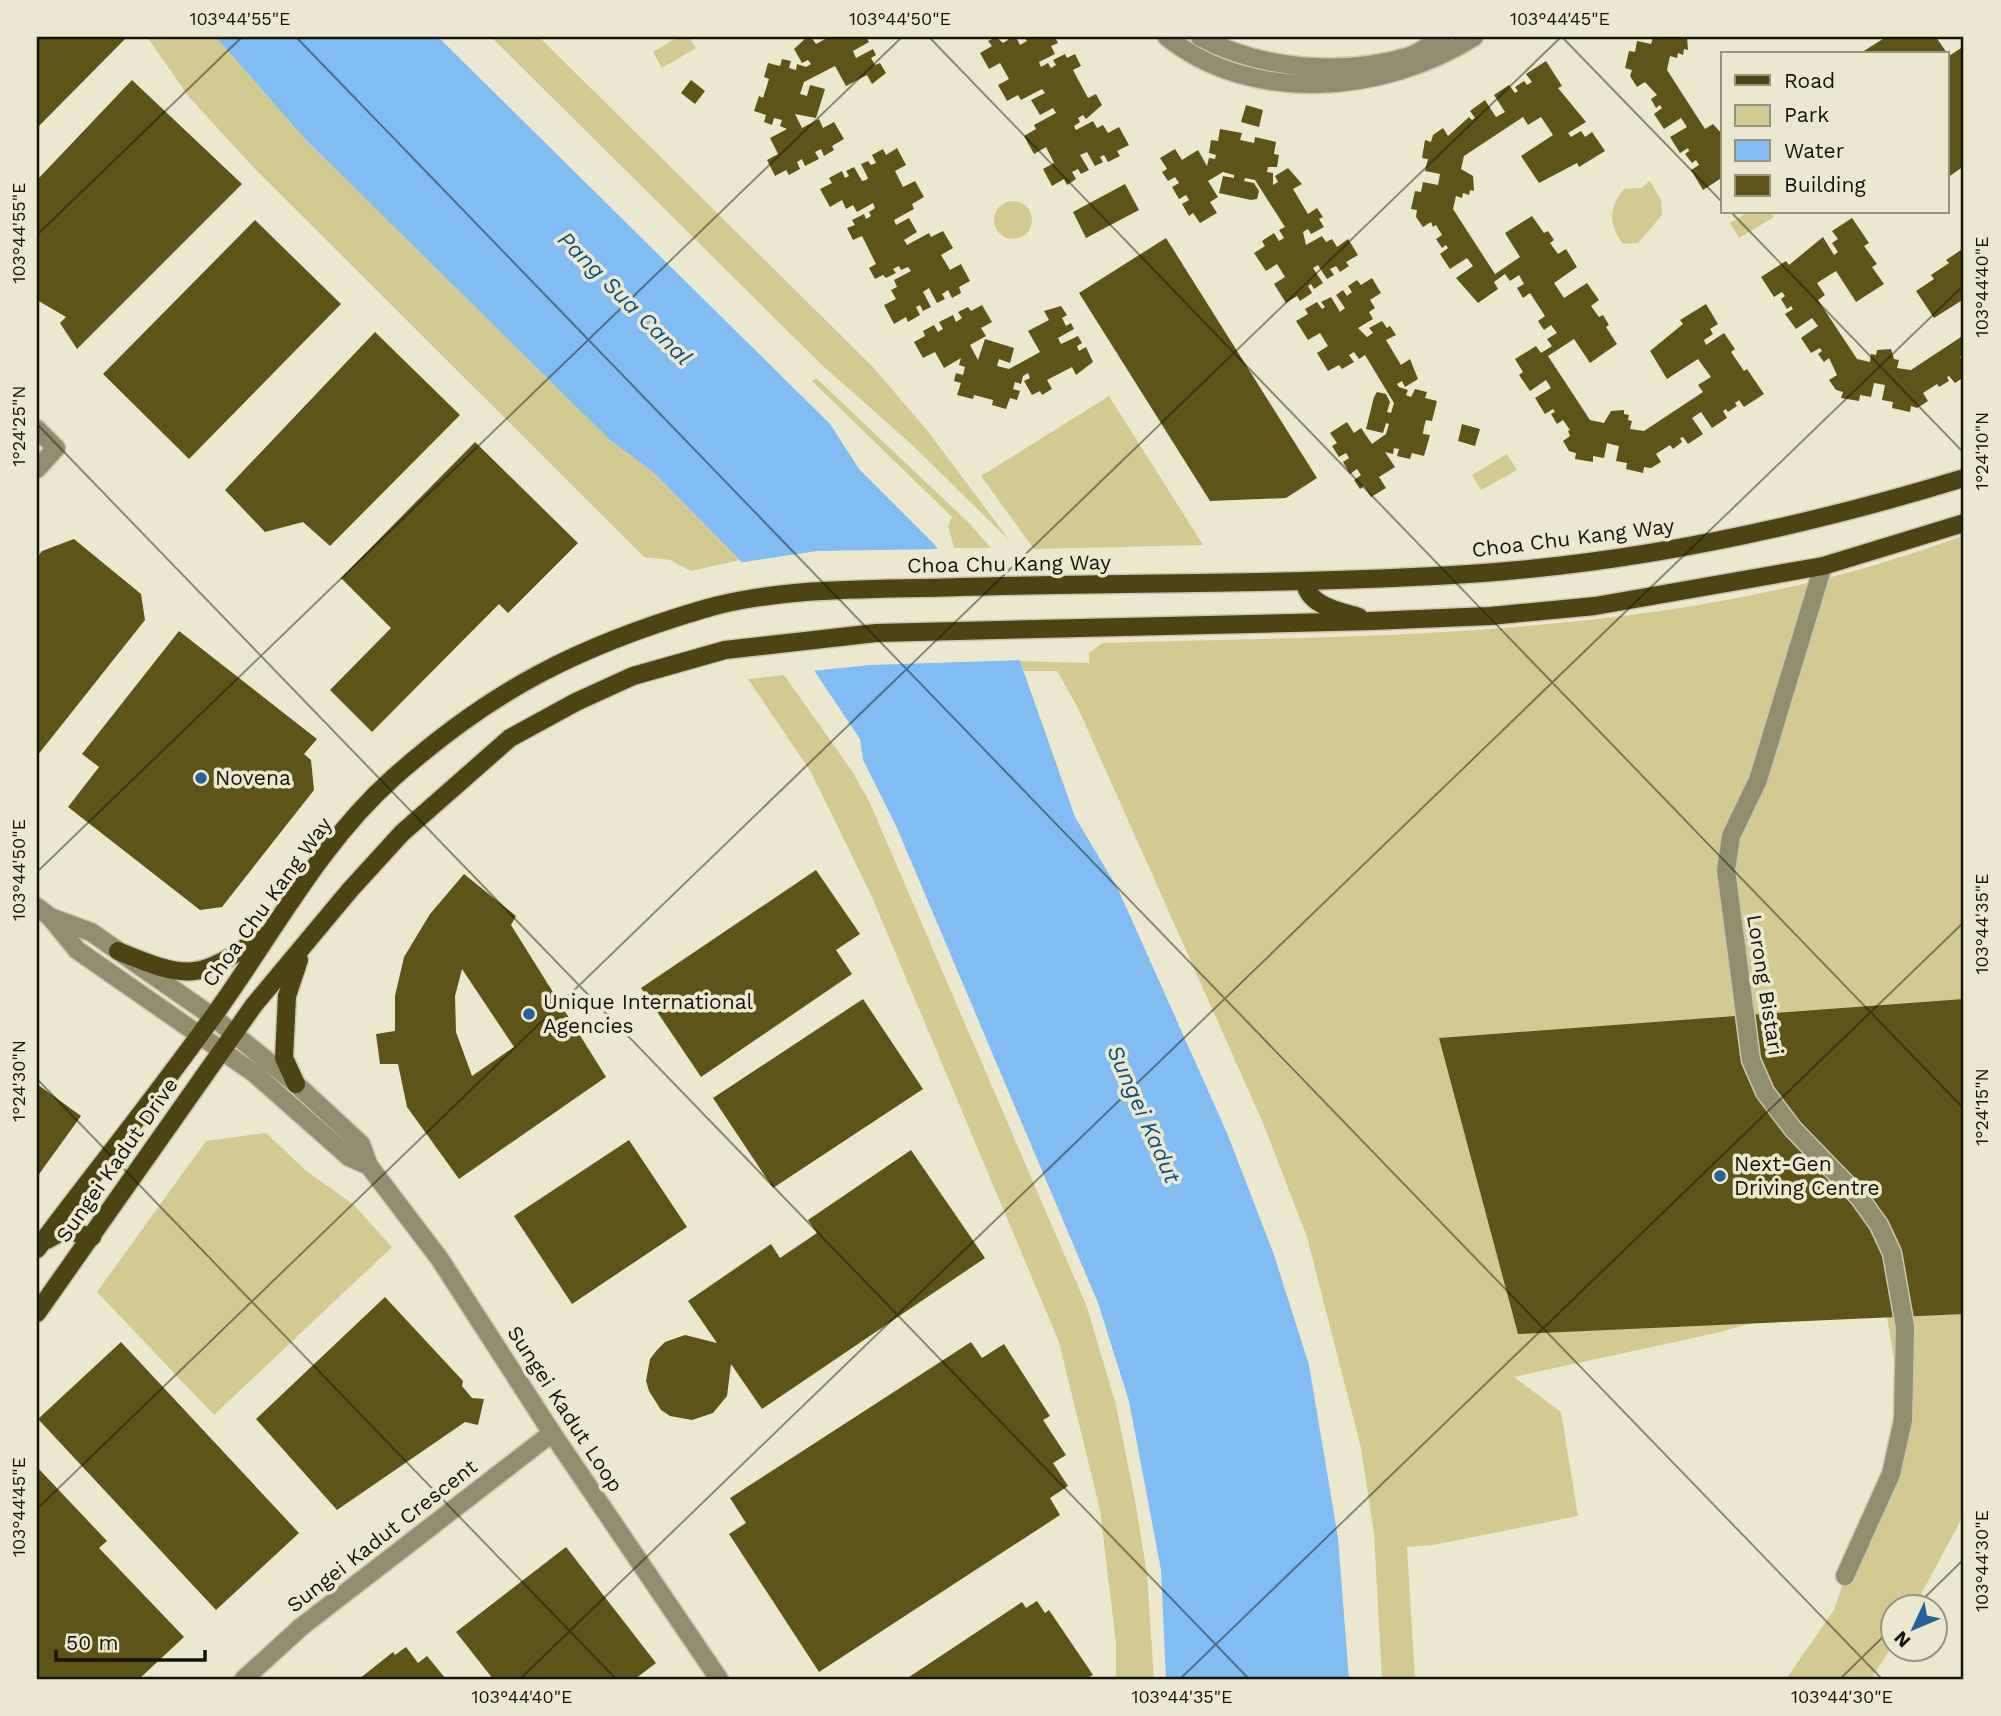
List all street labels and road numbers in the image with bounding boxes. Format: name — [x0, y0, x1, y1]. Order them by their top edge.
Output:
street label: Choa Chu Kang Way — [1470, 513, 1676, 562]
street label: Choa Chu Kang Way — [907, 549, 1111, 578]
street label: Choa Chu Kang Way — [197, 812, 337, 991]
street label: Lorong Bistari — [1742, 913, 1789, 1057]
street label: Sungei Kadut Drive — [50, 1073, 183, 1247]
street label: Sungei Kadut Loop — [502, 1321, 629, 1497]
street label: Sungei Kadut Crescent — [282, 1454, 482, 1618]

